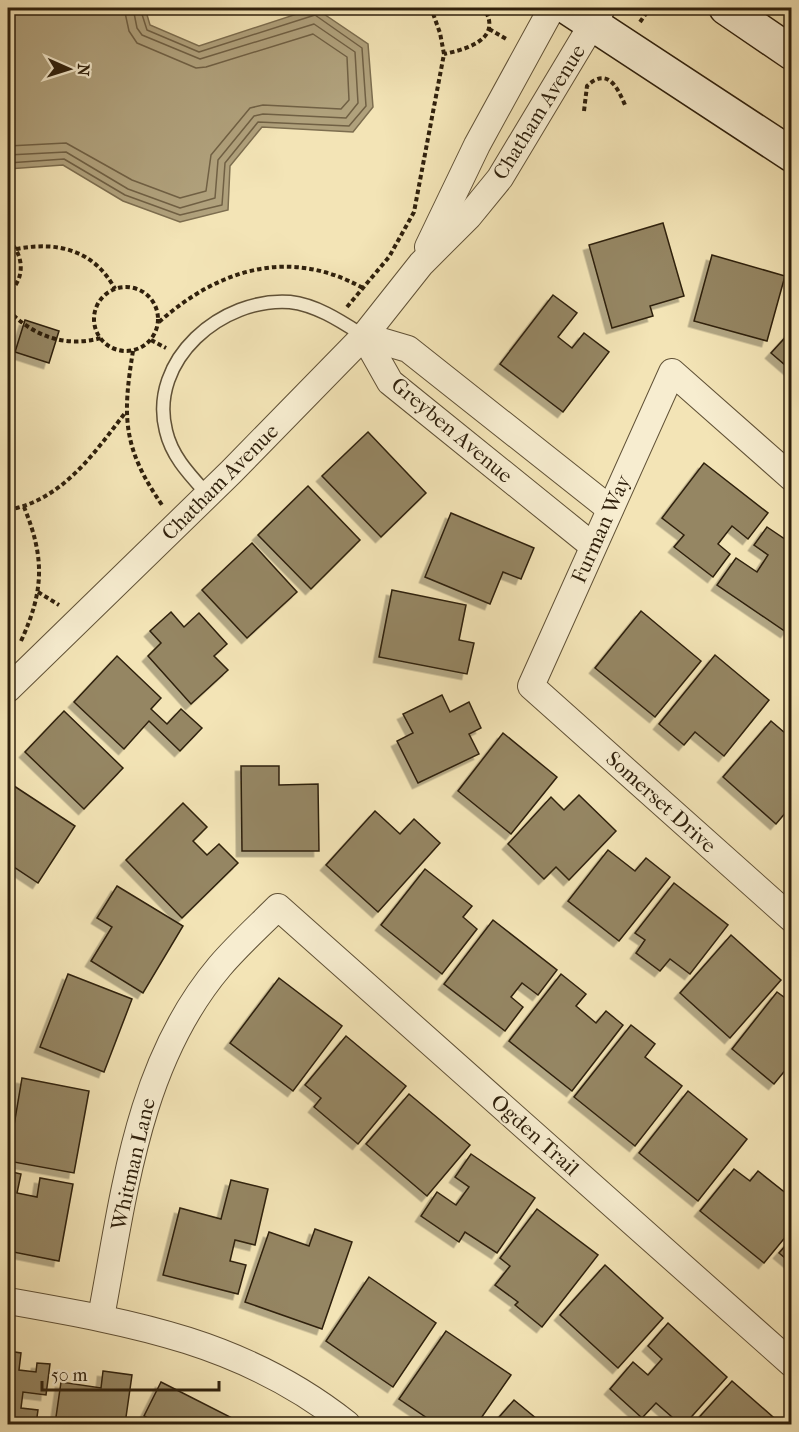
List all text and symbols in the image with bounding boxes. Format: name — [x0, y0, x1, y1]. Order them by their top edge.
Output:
north arrow — [39, 39, 99, 99]
street label: Chatham Avenue — [488, 40, 590, 184]
text: N — [74, 63, 93, 77]
street label: Greyben Avenue — [387, 372, 517, 488]
street label: Chatham Avenue — [157, 419, 283, 545]
street label: Furman Way — [567, 471, 636, 587]
street label: Somerset Drive — [601, 746, 721, 858]
street label: Ogden Trail — [486, 1089, 584, 1181]
street label: Whitman Lane — [106, 1096, 160, 1233]
scale bar — [42, 1354, 219, 1392]
text: 50 m — [51, 1365, 88, 1386]

